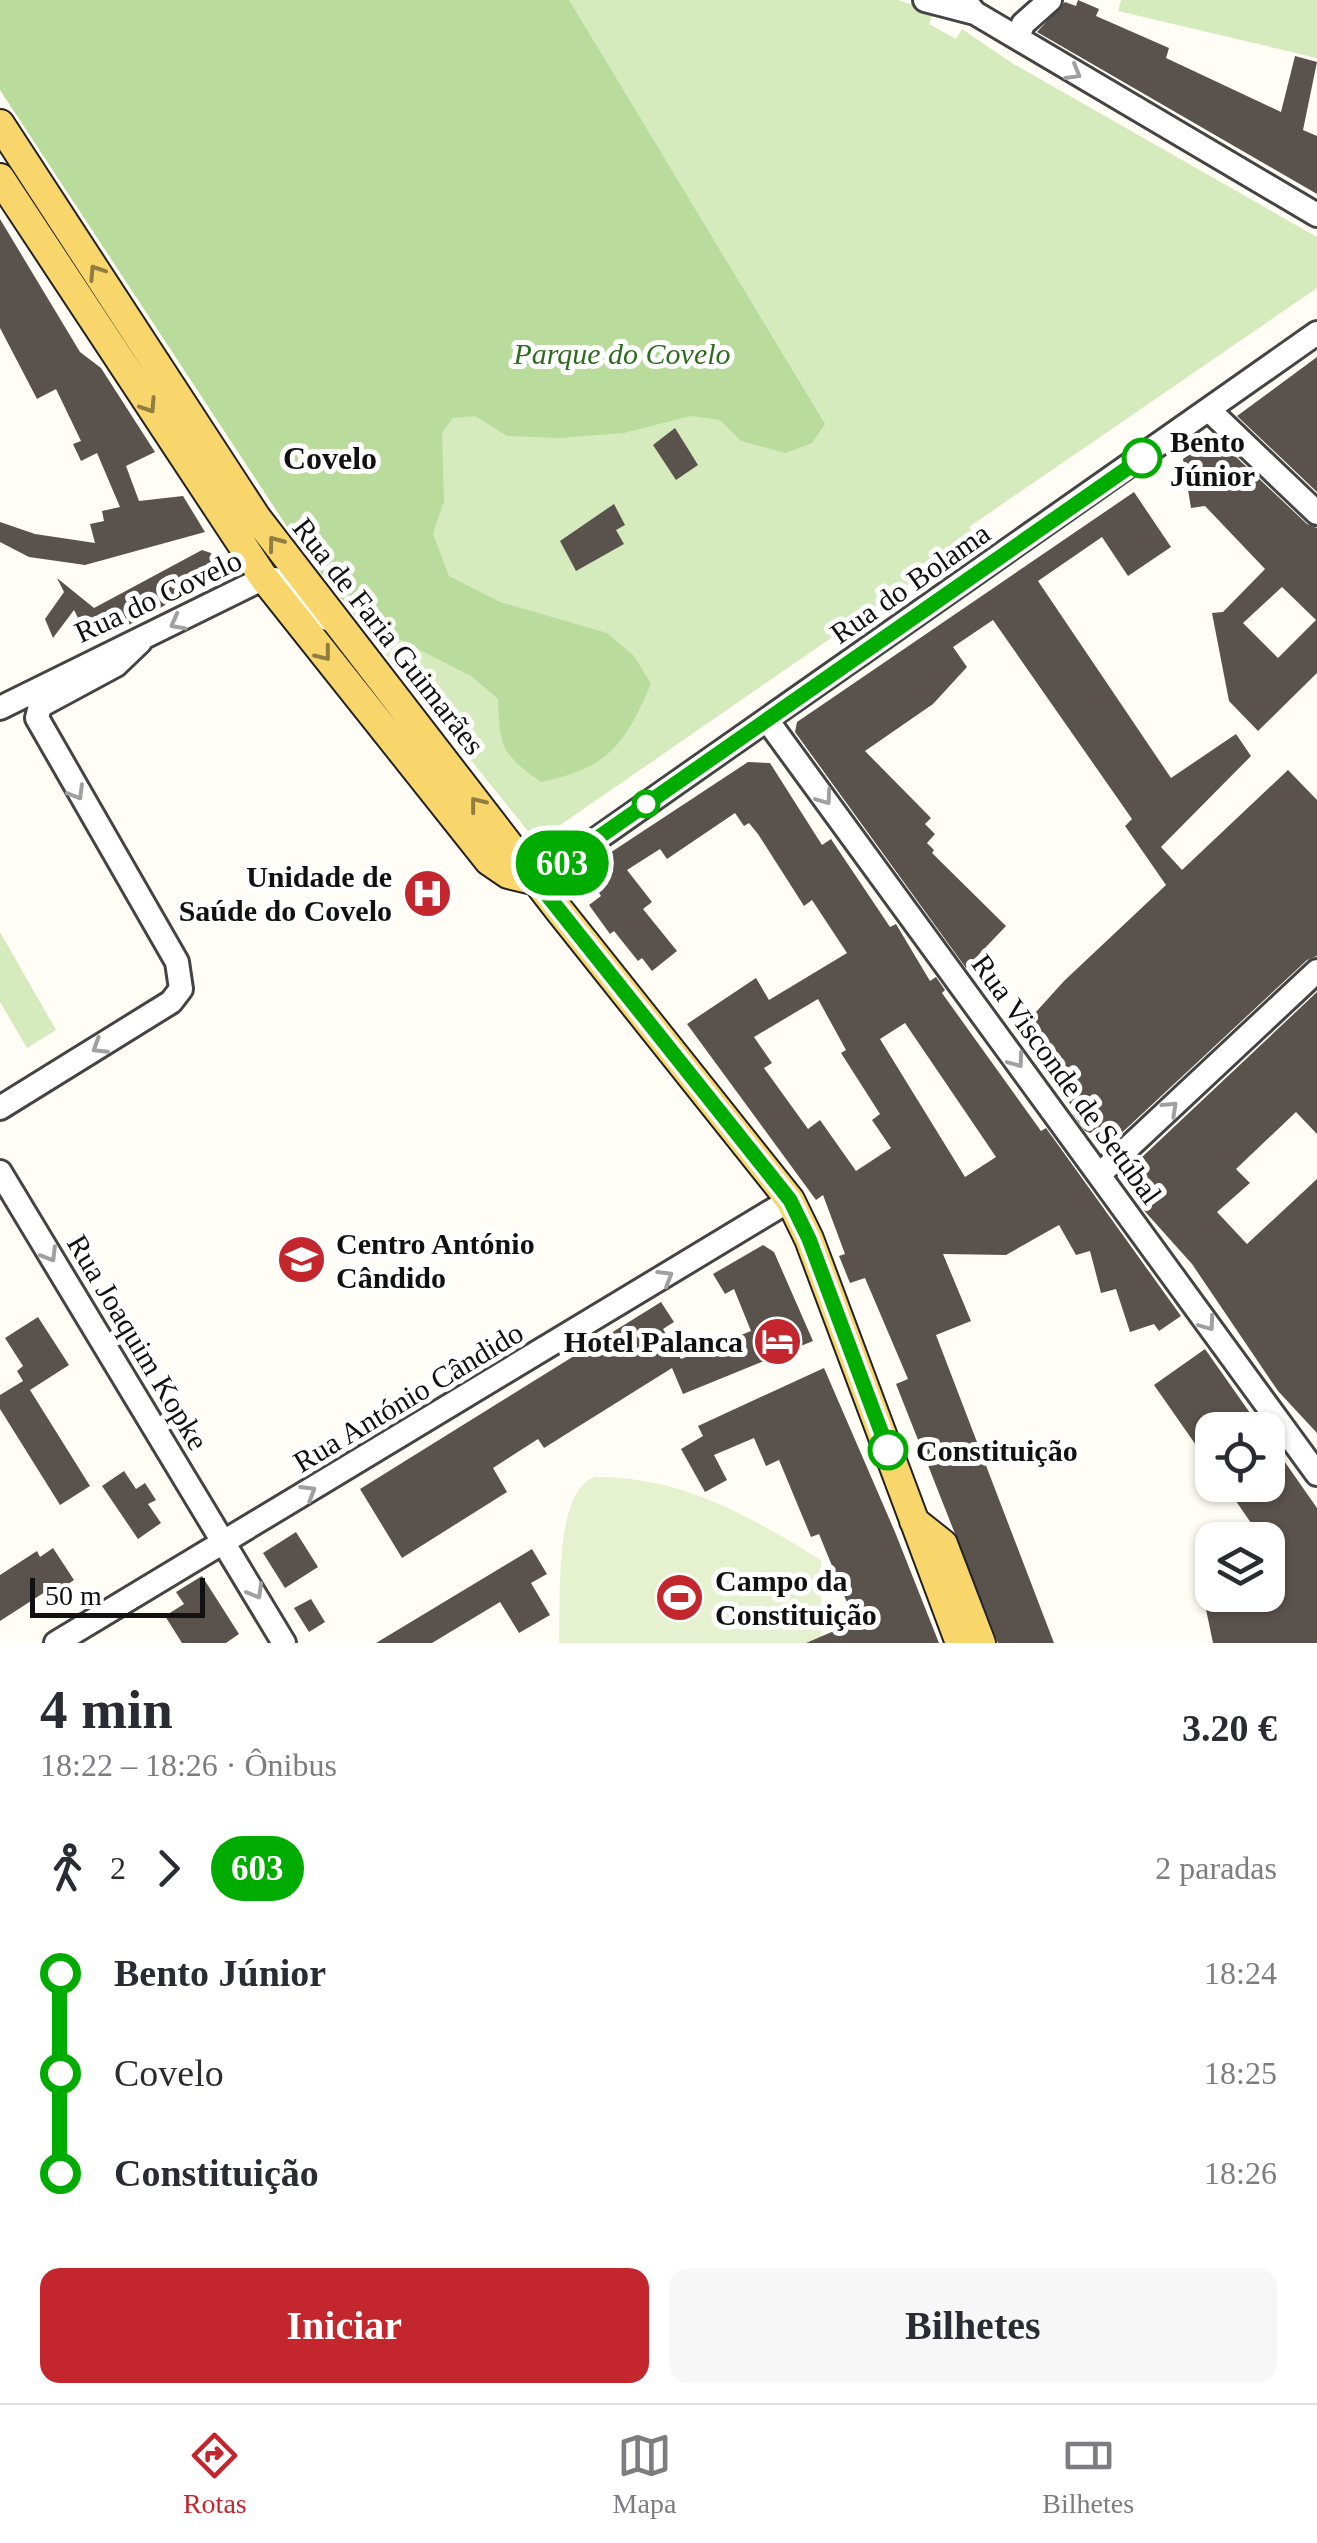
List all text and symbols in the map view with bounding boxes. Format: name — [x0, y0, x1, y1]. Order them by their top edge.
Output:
one-way arrow — [1063, 60, 1081, 80]
one-way arrow — [90, 264, 108, 283]
park label: Parque do Covelo — [512, 337, 731, 370]
one-way arrow — [137, 395, 156, 413]
place label: Bento Júnior — [1170, 425, 1255, 492]
marker: Bento Júnior — [1123, 439, 1161, 477]
district label: Covelo — [283, 440, 377, 476]
street label: Rua de Faria Guimarães — [287, 511, 491, 761]
street label: Rua do Bolama — [824, 516, 996, 650]
one-way arrow — [270, 536, 287, 554]
street label: Rua do Covelo — [69, 543, 247, 649]
one-way arrow — [170, 611, 188, 630]
one-way arrow — [312, 643, 330, 661]
one-way arrow — [65, 782, 85, 800]
one-way arrow — [813, 787, 831, 806]
unlabelled marker — [633, 791, 659, 817]
one-way arrow — [471, 797, 488, 815]
line badge: 603 — [504, 830, 620, 896]
text: 603 — [536, 844, 588, 883]
place label: Unidade de Saúde do Covelo — [179, 860, 392, 927]
hospital icon: Unidade de Saúde do Covelo — [401, 867, 453, 919]
street label: Rua Visconde de Setúbal — [965, 948, 1169, 1210]
one-way arrow — [92, 1034, 110, 1053]
one-way arrow — [1005, 1050, 1023, 1068]
one-way arrow — [1160, 1102, 1178, 1120]
place label: Centro António Cândido — [336, 1227, 535, 1294]
street label: Rua Joaquim Kopke — [61, 1229, 215, 1455]
school or university icon: Centro António Cândido — [275, 1234, 327, 1286]
one-way arrow — [38, 1244, 57, 1262]
one-way arrow — [656, 1270, 674, 1289]
one-way arrow — [1196, 1313, 1214, 1331]
street label: Rua António Cândido — [287, 1315, 529, 1479]
hotel icon: Hotel Palanca — [752, 1315, 804, 1367]
place label: Hotel Palanca — [564, 1325, 743, 1358]
map controls — [1195, 1412, 1285, 1612]
button: locate — [1195, 1412, 1285, 1502]
marker: Constituição — [869, 1431, 907, 1469]
place label: Constituição — [916, 1434, 1078, 1467]
one-way arrow — [298, 1485, 316, 1504]
button: layers — [1195, 1522, 1285, 1612]
place label: Campo da Constituição — [715, 1564, 877, 1631]
sports icon: Campo da Constituição — [654, 1571, 706, 1623]
scale bar — [30, 1573, 205, 1618]
text: 50 m — [45, 1580, 102, 1611]
one-way arrow — [244, 1581, 263, 1599]
text: 4 min — [40, 1679, 173, 1740]
text: 3.20 € — [1182, 1707, 1277, 1749]
text: 18:22 – 18:26 · Ônibus — [40, 1747, 337, 1783]
icon: walk — [40, 1841, 95, 1896]
icon: forward — [141, 1841, 196, 1896]
text: 603 — [231, 1849, 284, 1888]
text: 2 — [110, 1850, 126, 1886]
text: 2 paradas — [1155, 1850, 1277, 1886]
text: Bento Júnior — [114, 1952, 326, 1994]
text: 18:24 — [1204, 1955, 1277, 1991]
text: Covelo — [114, 2052, 224, 2094]
text: 18:25 — [1204, 2055, 1277, 2091]
text: Constituição — [114, 2152, 319, 2194]
text: 18:26 — [1204, 2155, 1277, 2191]
button: Iniciar — [40, 2268, 649, 2383]
button: Bilhetes — [669, 2268, 1277, 2383]
tab: Rotas — [183, 2428, 247, 2520]
tab: Mapa — [613, 2428, 676, 2520]
tab: Bilhetes — [1042, 2428, 1134, 2520]

